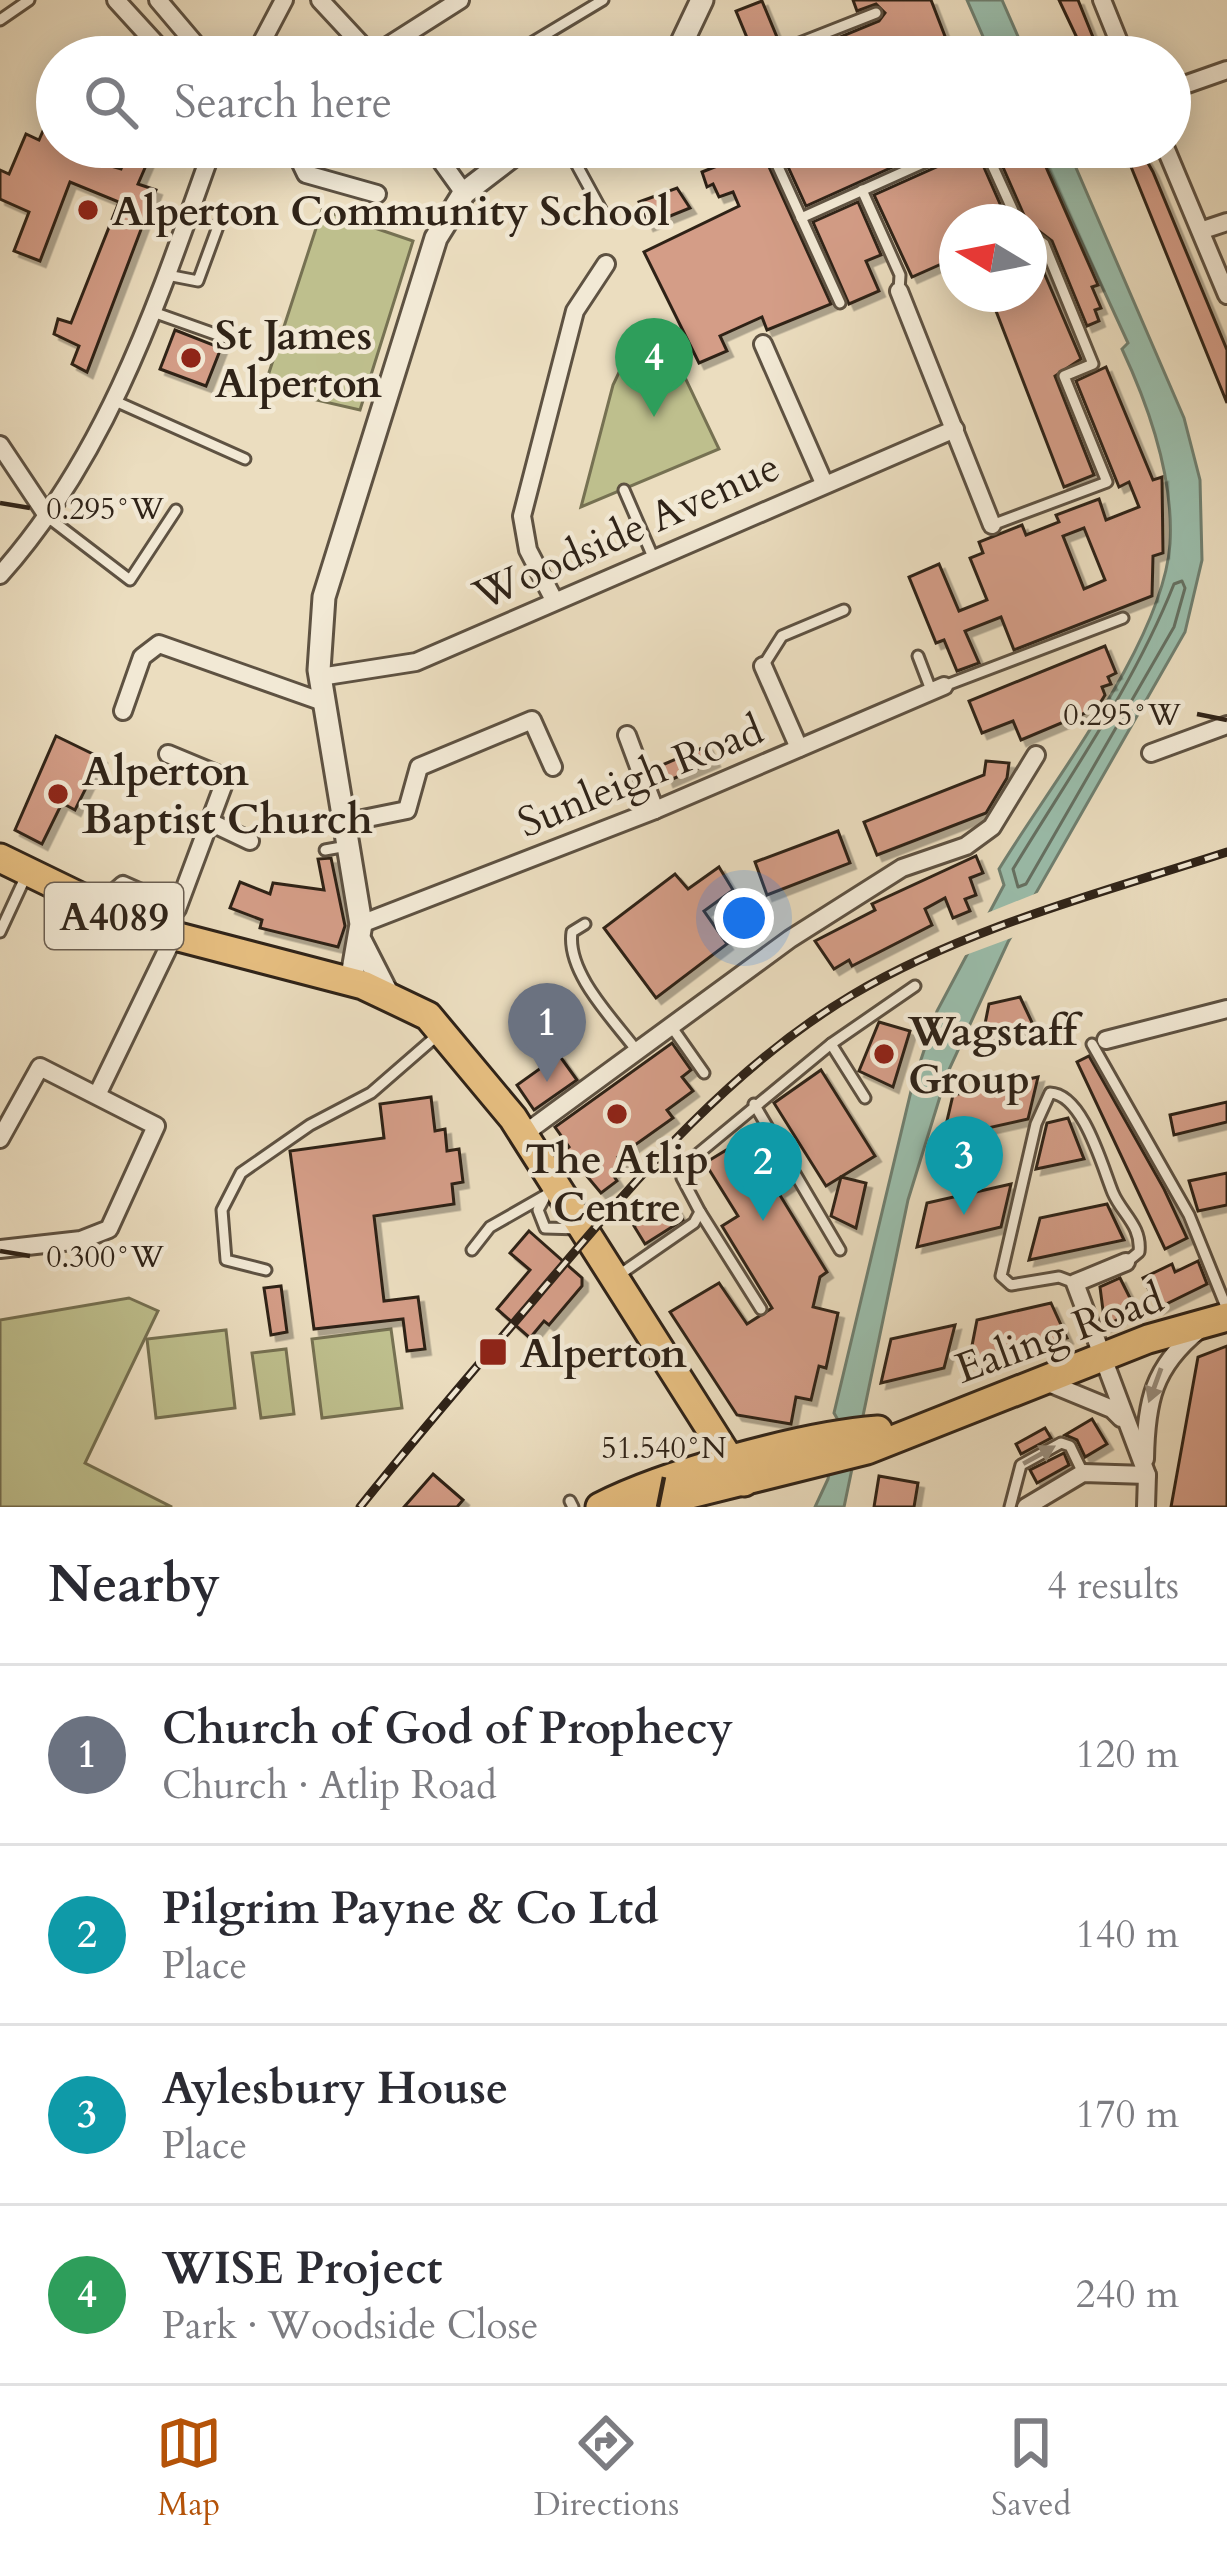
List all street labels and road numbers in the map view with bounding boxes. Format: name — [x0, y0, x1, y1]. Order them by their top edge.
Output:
street label: Woodside Avenue — [464, 438, 788, 625]
street label: Sunleigh Road — [509, 701, 772, 851]
road number: A4089 — [45, 883, 183, 949]
street label: Ealing Road — [948, 1269, 1171, 1397]

